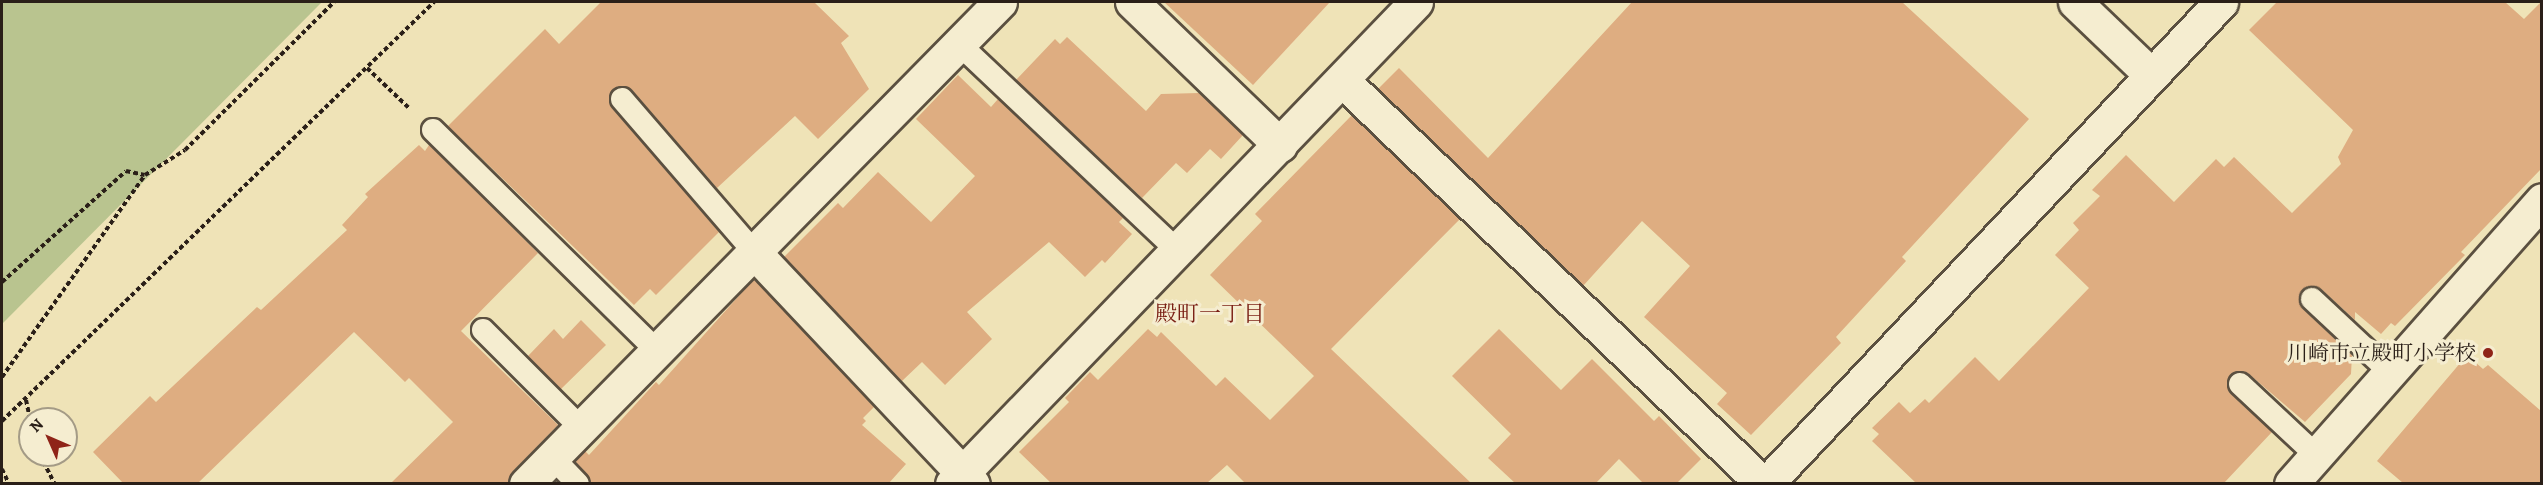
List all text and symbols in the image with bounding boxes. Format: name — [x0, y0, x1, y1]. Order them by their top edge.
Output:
district label: 殿町一丁目 — [1155, 302, 1265, 328]
place label: 川崎市立殿町小学校 — [2287, 340, 2476, 366]
marker: 川崎市立殿町小学校 — [2481, 346, 2495, 360]
north arrow — [18, 407, 78, 467]
text: N — [25, 414, 49, 438]

